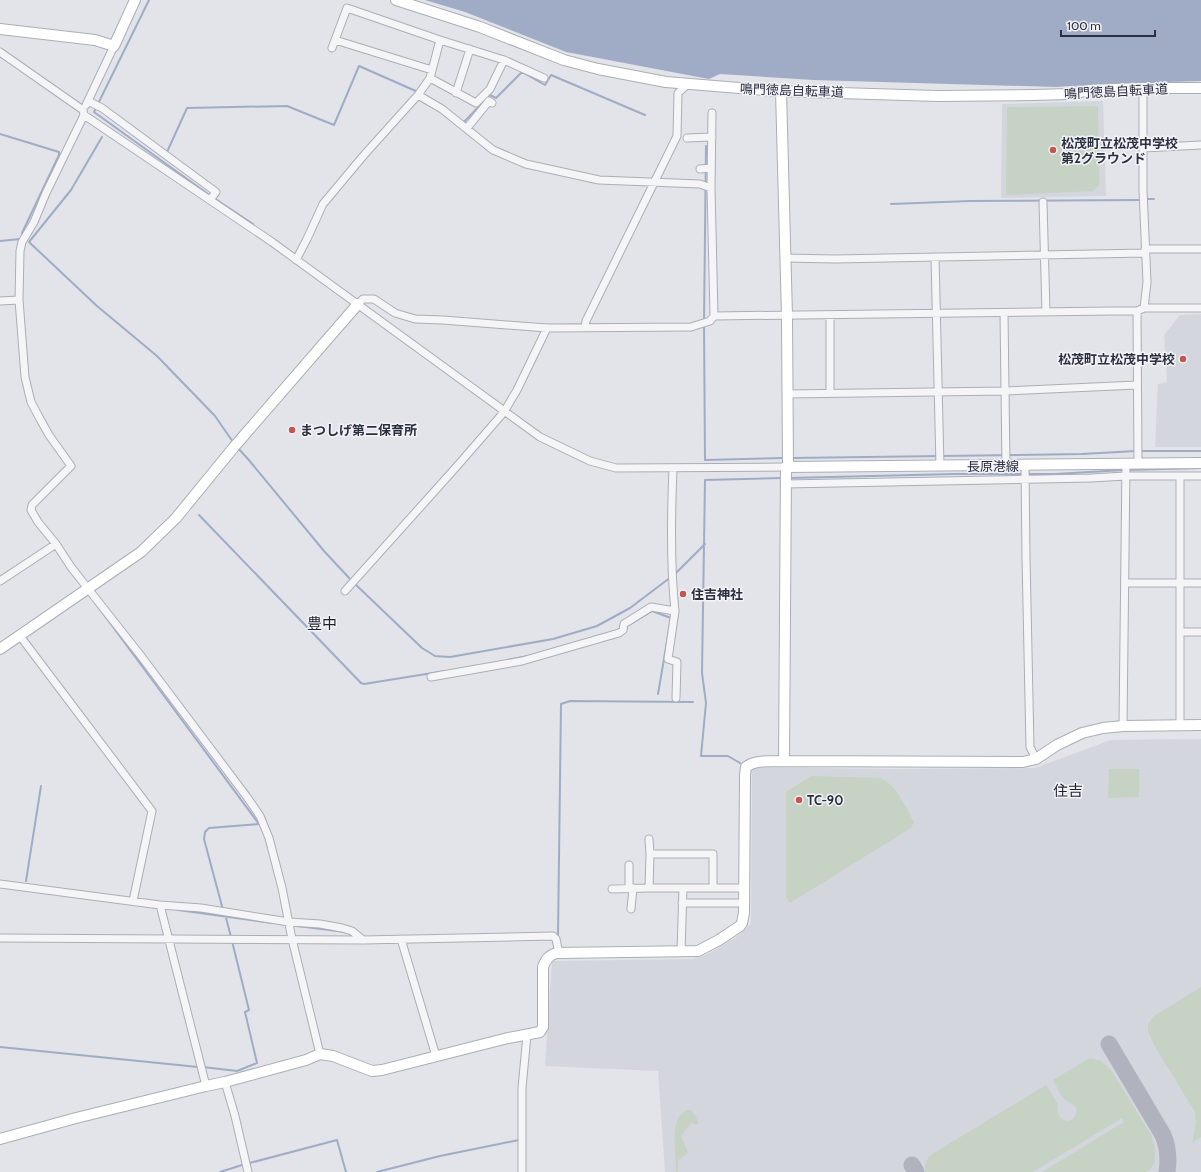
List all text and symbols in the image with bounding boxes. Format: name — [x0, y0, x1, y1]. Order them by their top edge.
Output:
scale bar — [1061, 12, 1155, 38]
text: 100 m — [1067, 18, 1101, 33]
street label: 鳴門徳島自転車道 — [740, 80, 844, 100]
street label: 鳴門徳島自転車道 — [1064, 80, 1168, 102]
place label: 松茂町立松茂中学校 第2グラウンド — [1061, 135, 1178, 166]
marker: 松茂町立松茂中学校 第2グラウンド — [1048, 145, 1058, 155]
place label: 松茂町立松茂中学校 — [1058, 351, 1175, 367]
marker: 松茂町立松茂中学校 — [1178, 354, 1188, 364]
place label: まつしげ第二保育所 — [300, 422, 417, 438]
marker: まつしげ第二保育所 — [287, 425, 297, 435]
street label: 長原港線 — [967, 458, 1019, 474]
place label: 住吉神社 — [691, 586, 743, 602]
marker: 住吉神社 — [678, 589, 688, 599]
district label: 豊中 — [307, 615, 337, 633]
district label: 住吉 — [1053, 782, 1083, 800]
place label: TC-90 — [807, 792, 843, 808]
marker: TC-90 — [794, 795, 804, 805]

